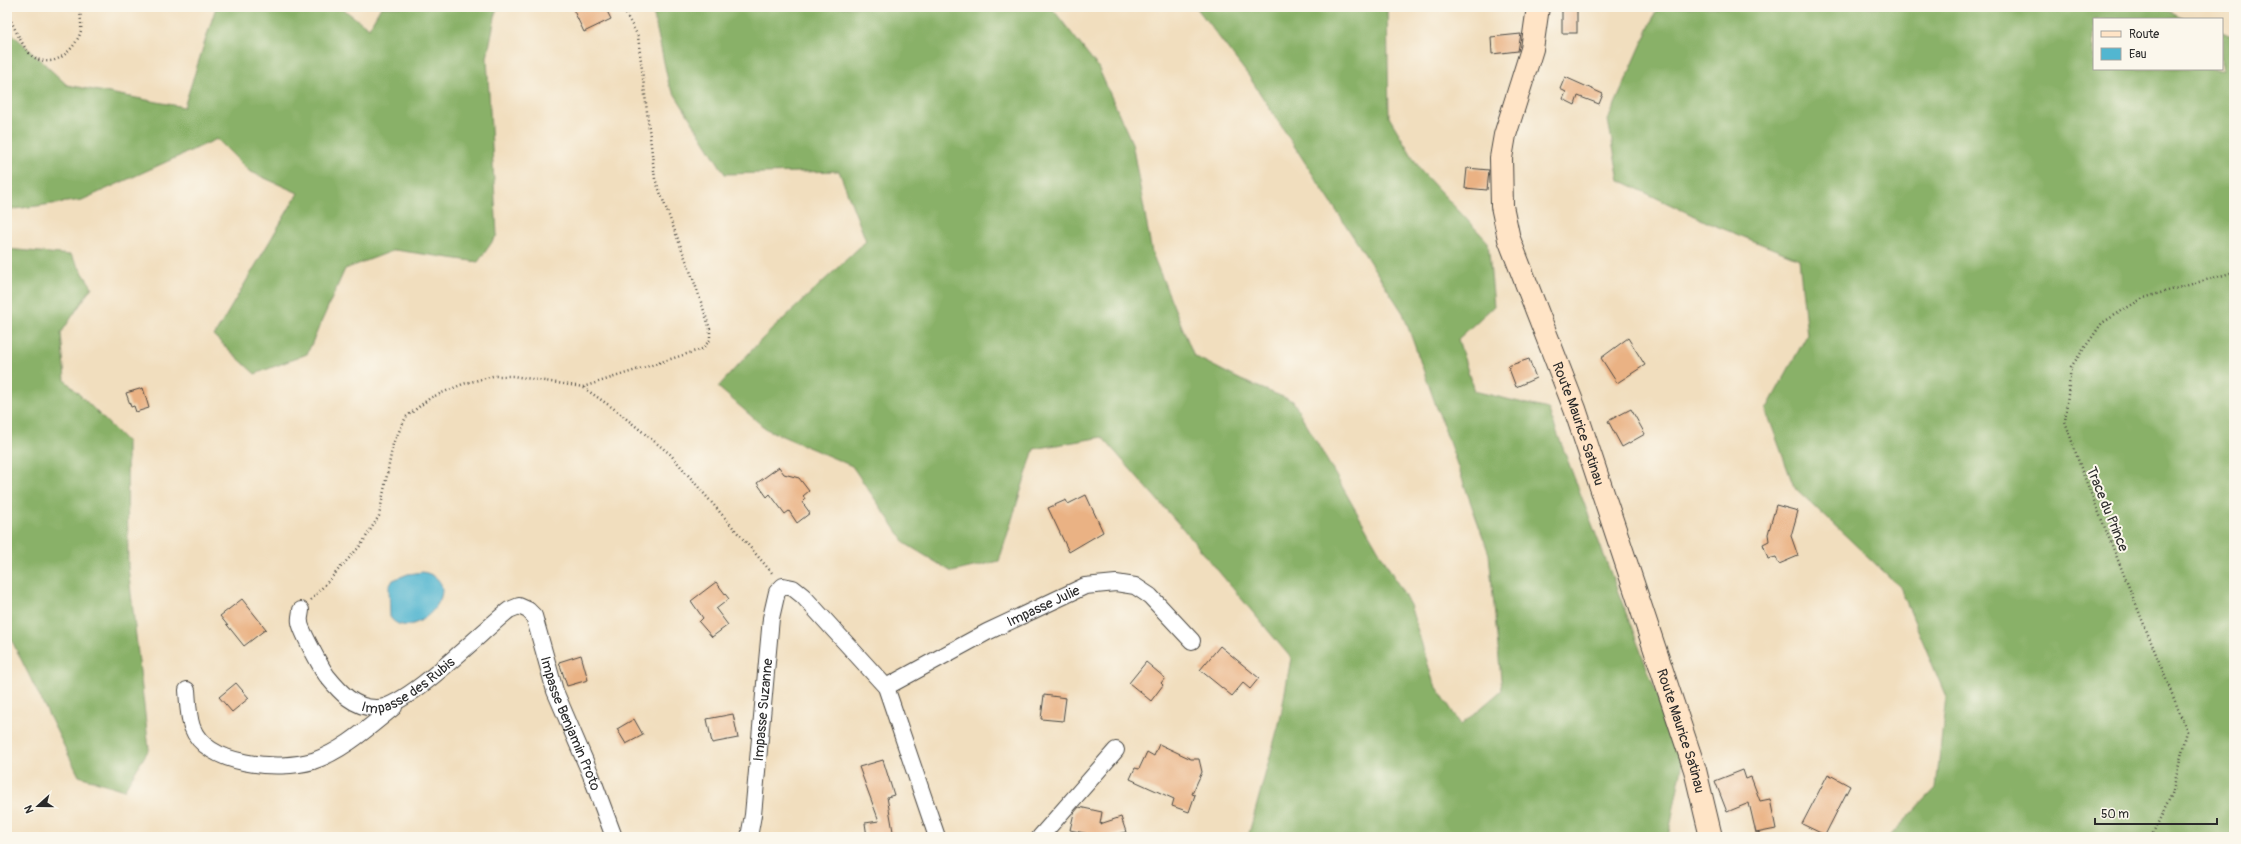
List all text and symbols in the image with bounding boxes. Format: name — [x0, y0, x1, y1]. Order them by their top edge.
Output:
legend — [2093, 18, 2223, 70]
text: Route — [2129, 27, 2159, 42]
text: Eau — [2129, 47, 2147, 62]
street label: Route Maurice Satinau — [1549, 360, 1608, 488]
street label: Trace du Prince — [2083, 464, 2132, 554]
street label: Impasse Julie — [1004, 582, 1083, 630]
street label: Impasse des Rubis — [359, 653, 459, 717]
street label: Impasse Benjamin Proto — [537, 654, 604, 793]
street label: Impasse Suzanne — [750, 657, 776, 762]
street label: Route Maurice Satinau — [1653, 667, 1708, 795]
north arrow — [18, 786, 58, 826]
scale bar — [2095, 800, 2217, 826]
text: N — [22, 803, 37, 815]
text: 50 m — [2101, 807, 2129, 822]

